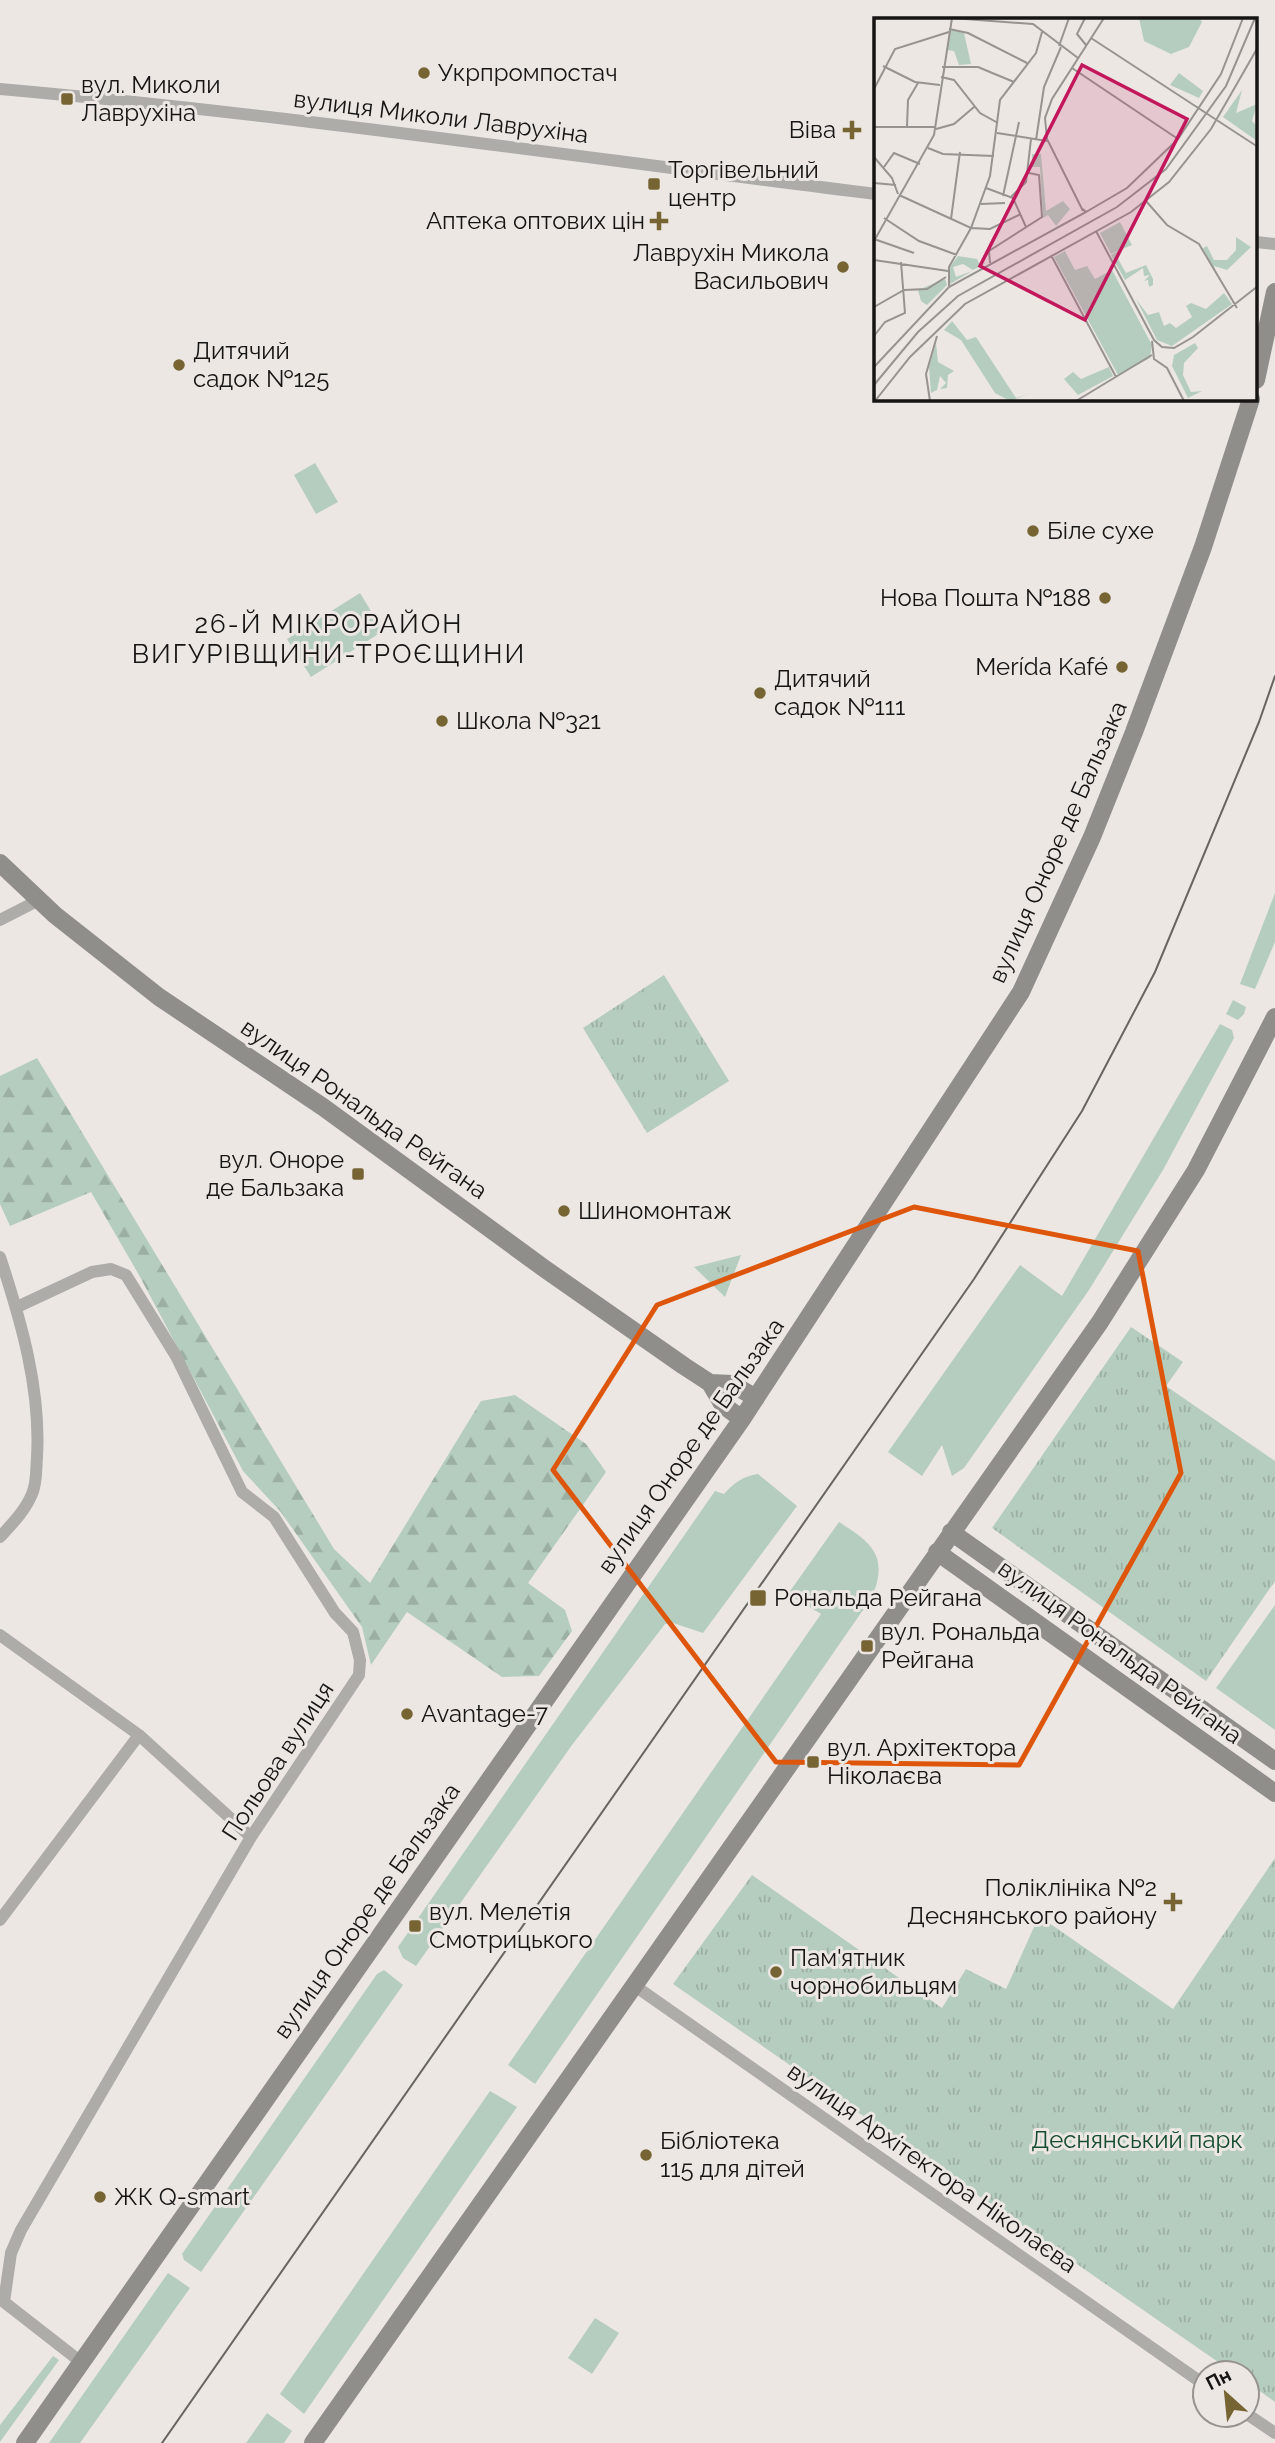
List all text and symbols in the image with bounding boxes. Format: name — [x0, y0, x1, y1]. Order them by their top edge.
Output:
inset map — [874, 18, 1258, 401]
place label: Укрпромпостач — [438, 58, 618, 87]
marker: Укрпромпостач — [416, 65, 432, 81]
place label: вул. Миколи Лаврухіна — [81, 70, 221, 127]
street label: вулиця Миколи Лаврухіна — [292, 84, 590, 149]
marker: вул. Миколи Лаврухіна — [59, 91, 75, 107]
place label: Віва — [789, 115, 836, 144]
marker: Віва — [842, 120, 862, 140]
place label: Торгівельний центр — [668, 155, 819, 212]
marker: Торгівельний центр — [646, 176, 662, 192]
place label: Аптека оптових цін — [426, 206, 645, 235]
marker: Аптека оптових цін — [651, 213, 667, 229]
place label: Лаврухін Микола Васильович — [633, 238, 829, 295]
marker: Лаврухін Микола Васильович — [835, 259, 851, 275]
place label: Дитячий садок №125 — [193, 336, 329, 393]
marker: Дитячий садок №125 — [171, 357, 187, 373]
place label: Біле сухе — [1047, 516, 1154, 545]
marker: Біле сухе — [1025, 523, 1041, 539]
place label: Нова Пошта №188 — [880, 583, 1091, 612]
marker: Нова Пошта №188 — [1097, 590, 1113, 606]
district label: 26-Й МІКРОРАЙОН ВИГУРІВЩИНИ-ТРОЄЩИНИ — [132, 609, 526, 669]
place label: Merída Kafé — [975, 652, 1108, 681]
marker: Merída Kafé — [1114, 659, 1130, 675]
place label: Дитячий садок №111 — [774, 664, 905, 721]
marker: Дитячий садок №111 — [752, 685, 768, 701]
street label: вулиця Оноре де Бальзака — [982, 696, 1133, 987]
place label: Школа №321 — [456, 706, 601, 735]
marker: Школа №321 — [434, 713, 450, 729]
street label: вулиця Рональда Рейгана — [236, 1012, 493, 1205]
place label: вул. Оноре де Бальзака — [206, 1145, 344, 1202]
marker: вул. Оноре де Бальзака — [350, 1166, 366, 1182]
place label: Шиномонтаж — [578, 1196, 732, 1225]
marker: Шиномонтаж — [556, 1203, 572, 1219]
street label: вулиця Оноре де Бальзака — [591, 1312, 790, 1579]
street label: вулиця Рональда Рейгана — [993, 1553, 1248, 1750]
place label: Рональда Рейгана — [774, 1583, 982, 1612]
marker: Рональда Рейгана — [748, 1588, 768, 1608]
place label: вул. Рональда Рейгана — [881, 1617, 1040, 1674]
marker: вул. Рональда Рейгана — [859, 1638, 875, 1654]
street label: Польова вулиця — [216, 1676, 340, 1845]
place label: Avantage-7 — [421, 1699, 548, 1728]
marker: Avantage-7 — [399, 1706, 415, 1722]
place label: вул. Архітектора Ніколаєва — [827, 1733, 1016, 1790]
marker: вул. Архітектора Ніколаєва — [805, 1754, 821, 1770]
street label: вулиця Оноре де Бальзака — [267, 1777, 466, 2044]
place label: Поліклініка №2 Деснянського району — [907, 1873, 1157, 1930]
marker: Поліклініка №2 Деснянського району — [1163, 1892, 1183, 1912]
place label: вул. Мелетія Смотрицького — [429, 1897, 593, 1954]
marker: вул. Мелетія Смотрицького — [407, 1918, 423, 1934]
place label: Пам'ятник чорнобильцям — [790, 1943, 957, 2000]
marker: Пам'ятник чорнобильцям — [768, 1964, 784, 1980]
street label: вулиця Архітектора Ніколаєва — [782, 2056, 1083, 2279]
park label: Деснянський парк — [1031, 2125, 1243, 2154]
place label: Бібліотека 115 для дітей — [660, 2126, 805, 2183]
marker: Бібліотека 115 для дітей — [638, 2147, 654, 2163]
place label: ЖК Q-smart — [114, 2182, 250, 2211]
marker: ЖК Q-smart — [92, 2189, 108, 2205]
north arrow — [1191, 2359, 1261, 2429]
text: Пн — [1202, 2363, 1235, 2394]

